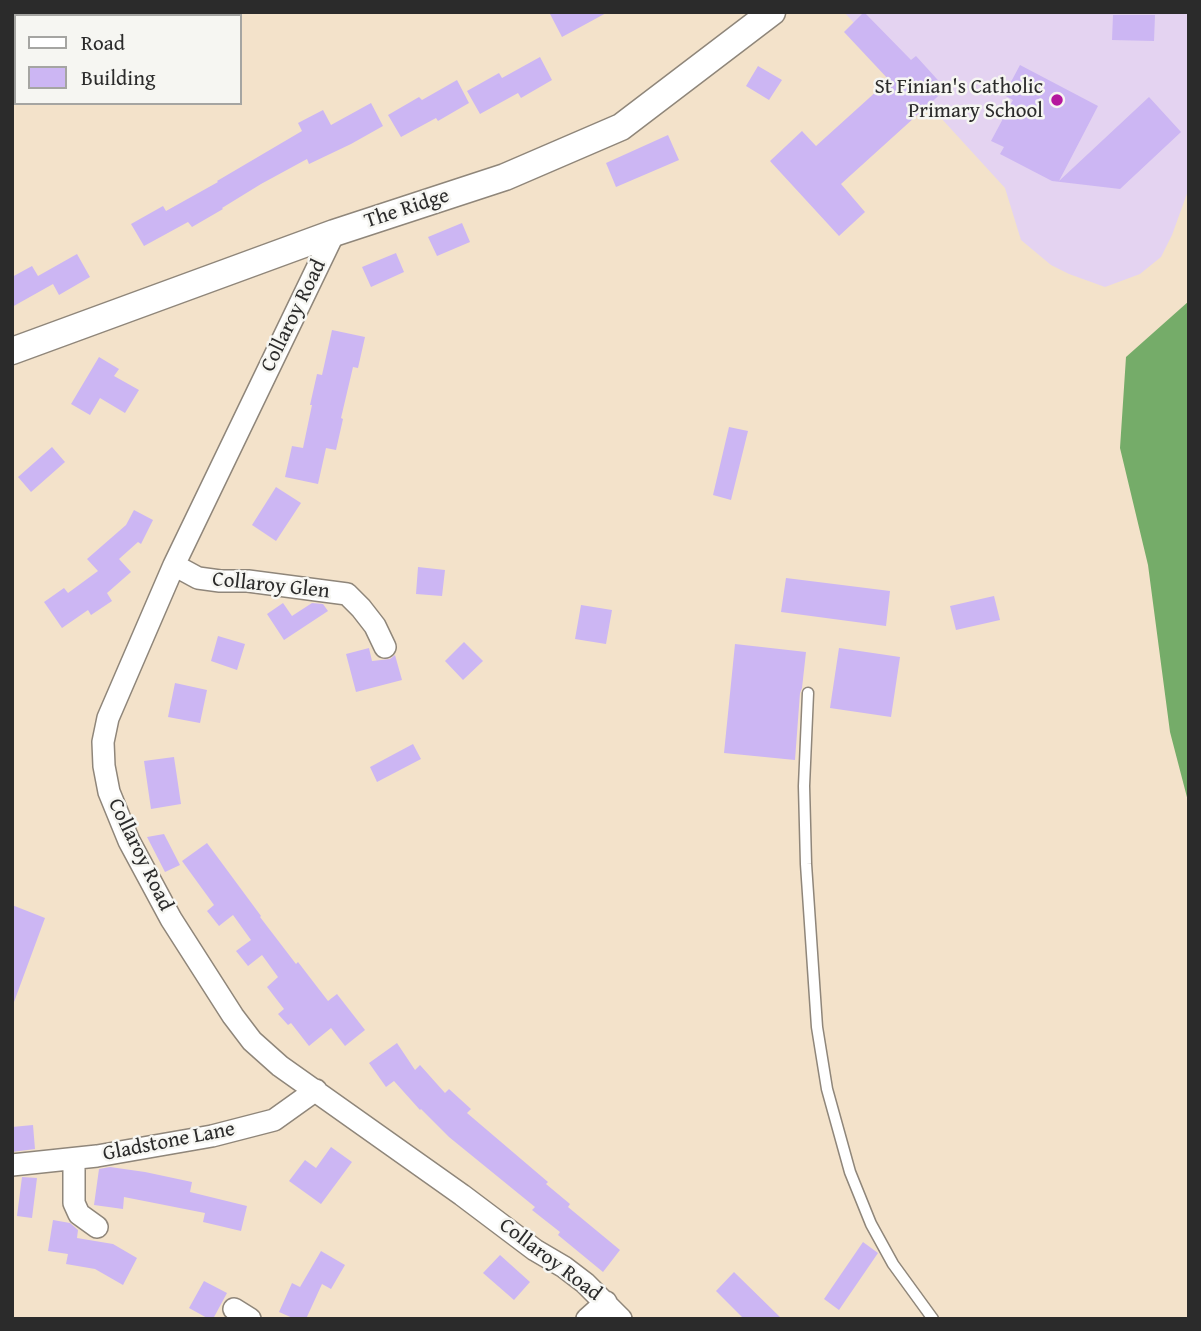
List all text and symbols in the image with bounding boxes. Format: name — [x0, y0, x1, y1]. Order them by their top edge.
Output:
legend — [14, 14, 242, 105]
text: Road — [81, 27, 125, 58]
text: Building — [81, 62, 155, 93]
place label: St Finian's Catholic Primary School — [874, 75, 1043, 125]
marker: St Finian's Catholic Primary School — [1049, 92, 1065, 108]
street label: The Ridge — [361, 183, 453, 235]
street label: Collaroy Road — [256, 256, 332, 376]
street label: Collaroy Glen — [211, 567, 331, 605]
street label: Collaroy Road — [102, 795, 178, 915]
street label: Gladstone Lane — [101, 1117, 237, 1167]
street label: Collaroy Road — [494, 1213, 606, 1307]

